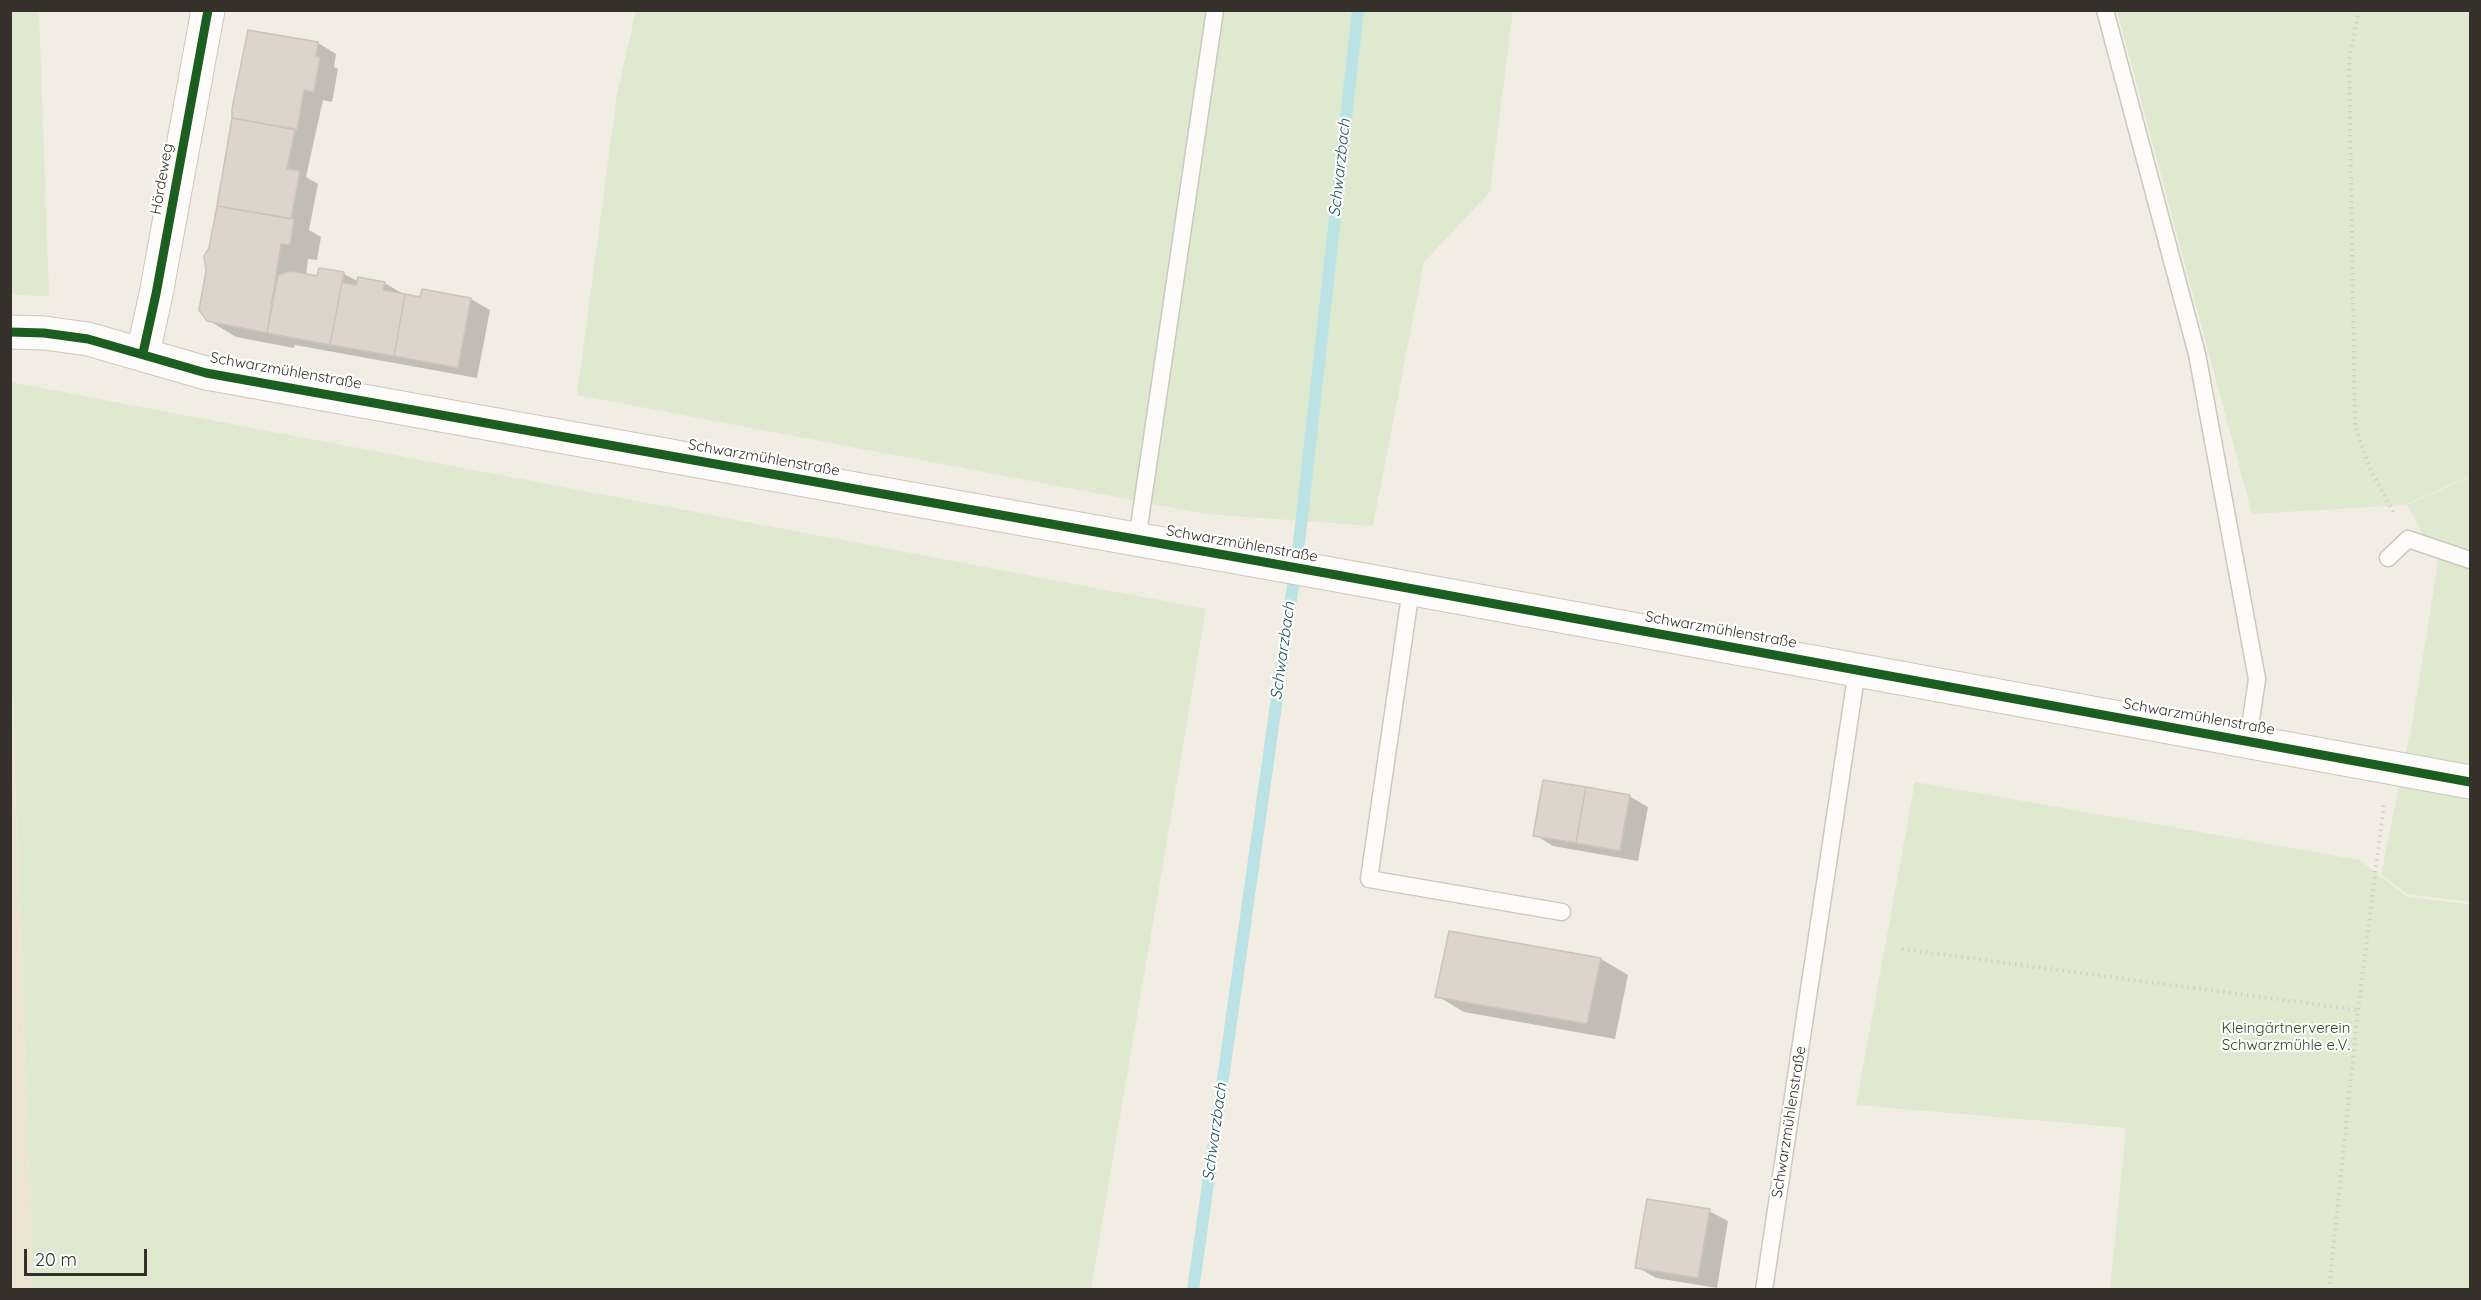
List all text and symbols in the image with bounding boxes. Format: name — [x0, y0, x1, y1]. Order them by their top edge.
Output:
water label: Schwarzbach — [1325, 118, 1355, 218]
street label: Hördeweg — [147, 142, 177, 216]
street label: Schwarzmühlenstraße — [209, 349, 363, 393]
street label: Schwarzmühlenstraße — [687, 436, 841, 480]
street label: Schwarzmühlenstraße — [1165, 522, 1319, 566]
water label: Schwarzbach — [1267, 601, 1299, 701]
street label: Schwarzmühlenstraße — [1644, 608, 1798, 652]
street label: Schwarzmühlenstraße — [2122, 695, 2276, 739]
park label: Kleingärtnerverein Schwarzmühle e.V. — [2222, 1019, 2350, 1054]
street label: Schwarzmühlenstraße — [1768, 1045, 1810, 1199]
water label: Schwarzbach — [1199, 1082, 1231, 1182]
scale bar — [27, 1237, 150, 1275]
text: 20 m — [35, 1248, 77, 1271]

